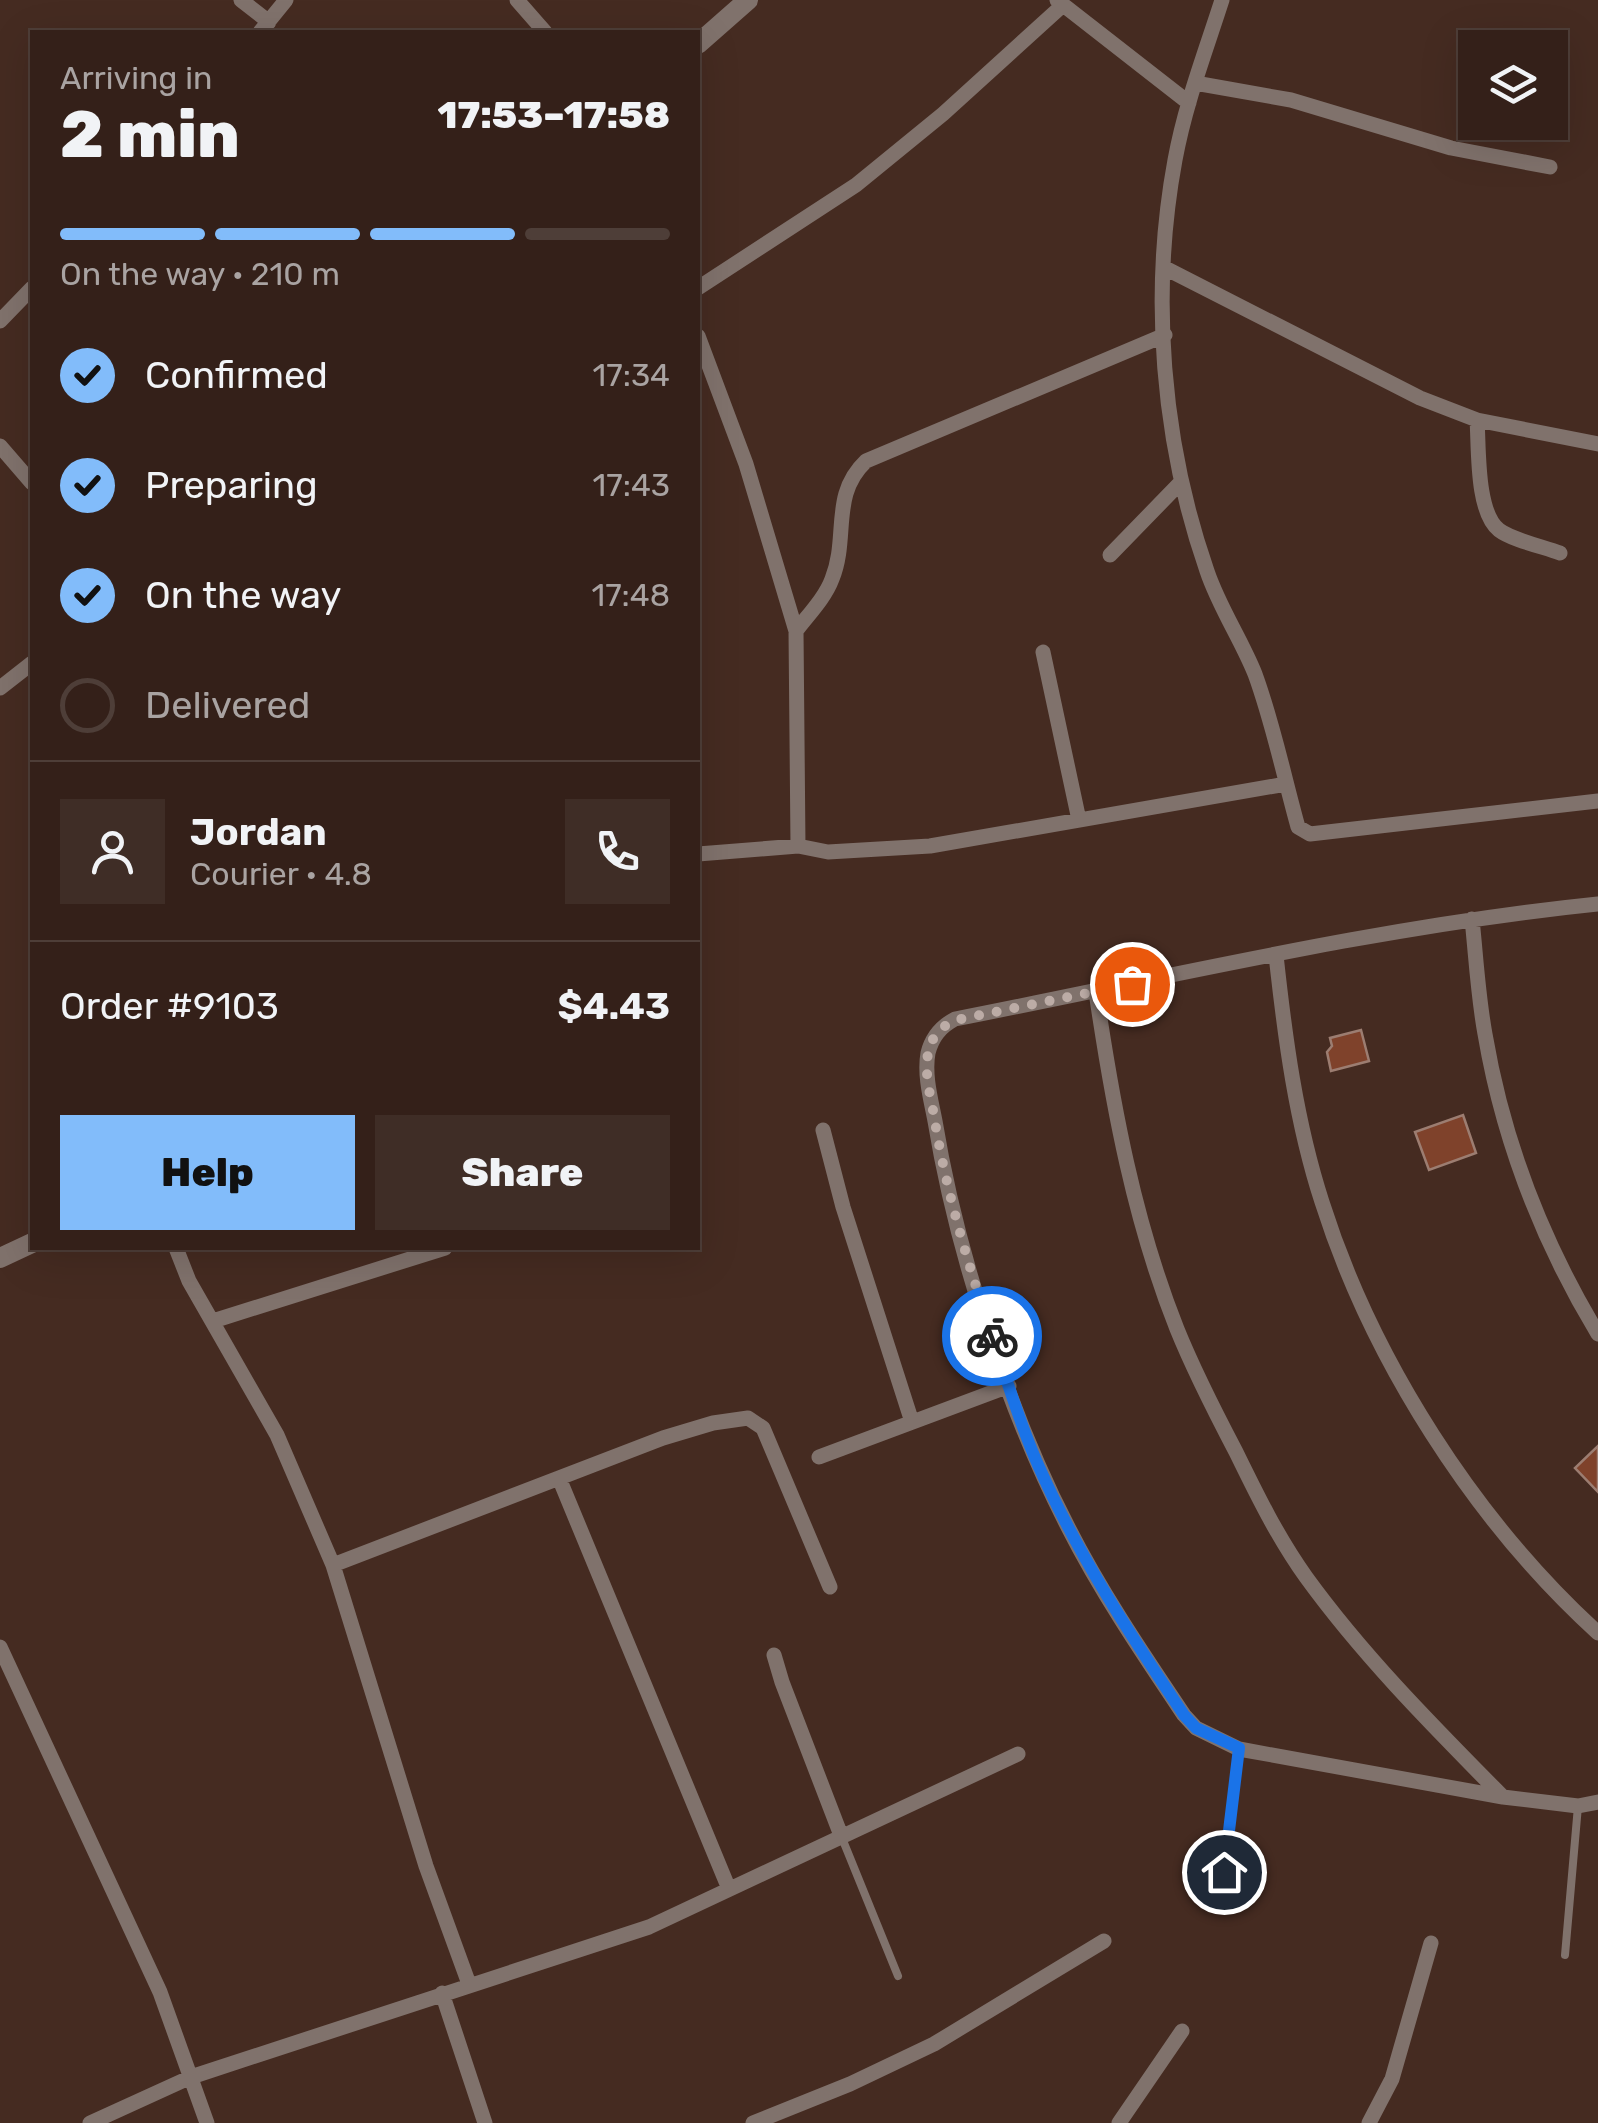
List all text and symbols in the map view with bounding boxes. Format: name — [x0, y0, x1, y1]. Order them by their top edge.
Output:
map controls — [1458, 30, 1568, 140]
button: layers — [1458, 30, 1568, 140]
text: Arriving in — [60, 59, 212, 97]
text: 17:53–17:58 — [437, 92, 670, 138]
text: 2 min — [60, 96, 240, 173]
text: On the way · 210 m — [60, 255, 340, 293]
icon: check — [60, 348, 115, 403]
text: Confirmed — [145, 352, 328, 398]
text: 17:34 — [593, 356, 670, 394]
icon: check — [60, 458, 115, 513]
text: Preparing — [145, 462, 318, 508]
text: 17:43 — [593, 466, 670, 504]
icon: check — [60, 568, 115, 623]
text: On the way — [145, 572, 341, 618]
text: 17:48 — [591, 576, 670, 614]
text: Delivered — [145, 682, 310, 728]
button: person — [60, 799, 165, 904]
button: phone — [565, 799, 670, 904]
text: Jordan — [190, 809, 327, 855]
text: Courier · 4.8 — [190, 855, 372, 893]
pin — [1090, 942, 1175, 1027]
icon: bag — [1105, 957, 1160, 1012]
text: Order #9103 — [60, 983, 279, 1029]
text: $4.43 — [557, 983, 670, 1029]
button: Help — [60, 1115, 355, 1230]
button: Share — [375, 1115, 670, 1230]
courier — [942, 1286, 1042, 1386]
icon: bike — [965, 1309, 1020, 1364]
pin — [1182, 1830, 1267, 1915]
icon: home — [1197, 1845, 1252, 1900]

